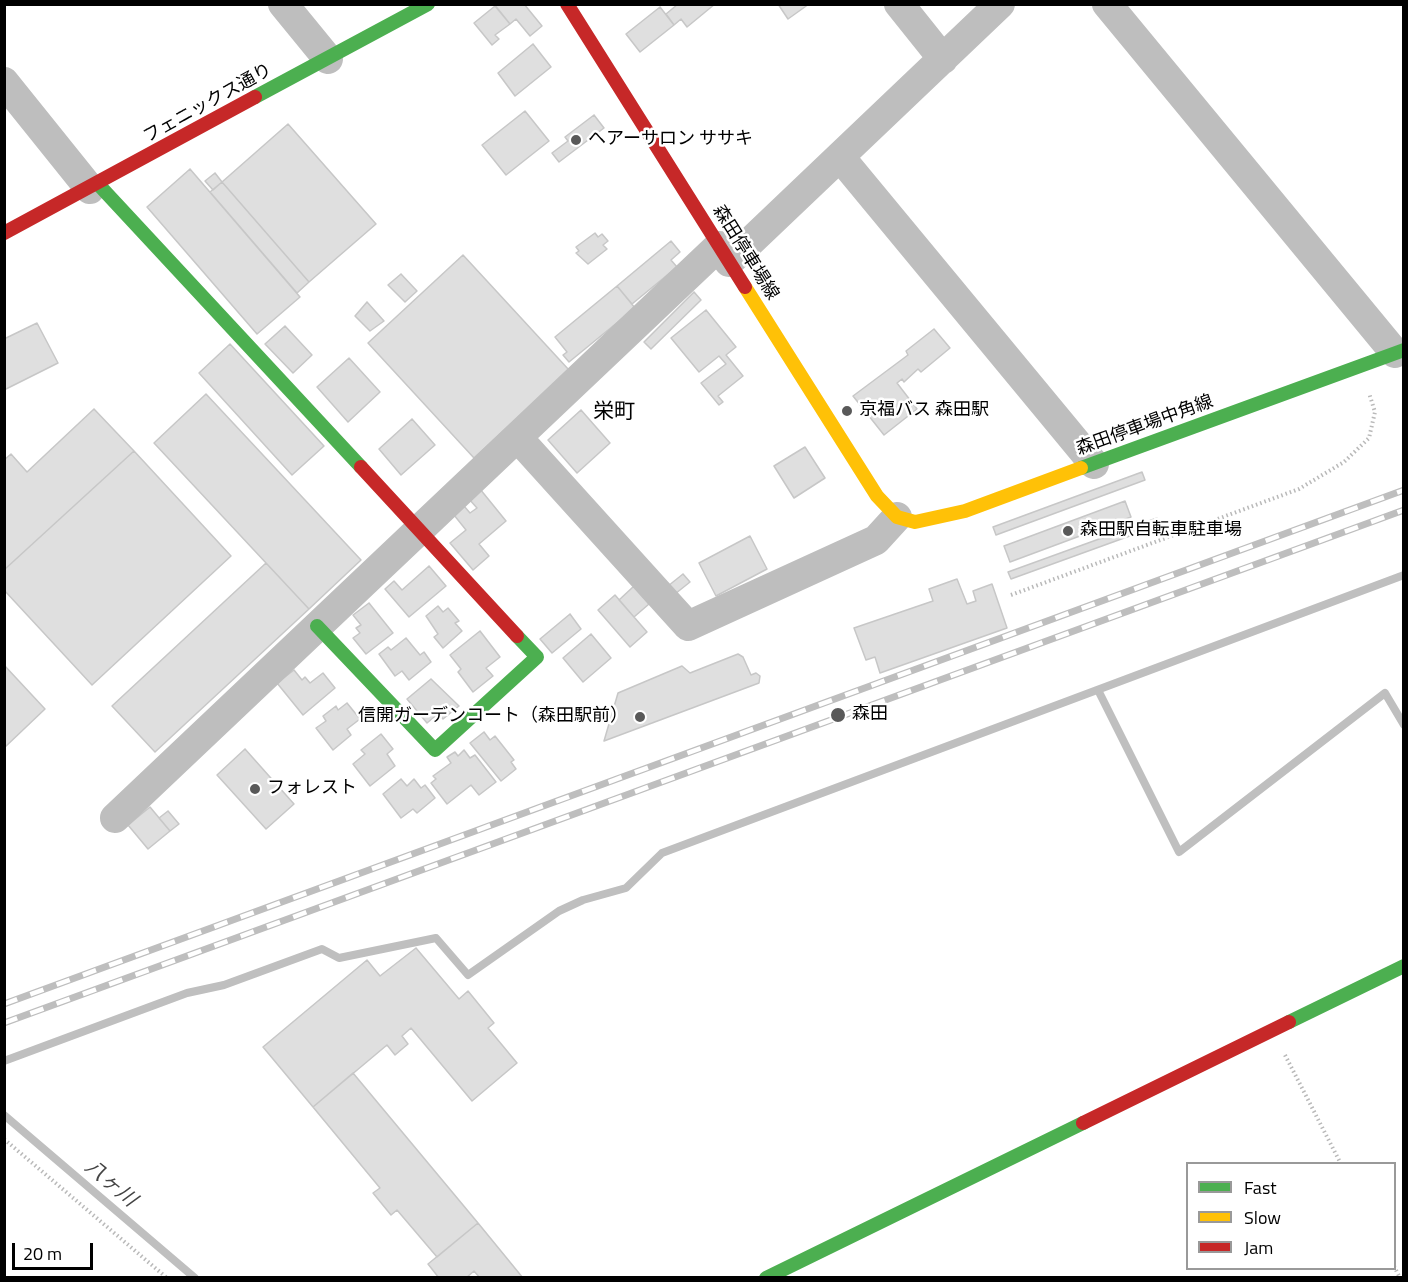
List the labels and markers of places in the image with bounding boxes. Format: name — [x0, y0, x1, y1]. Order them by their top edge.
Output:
place label: ヘアーサロン ササキ — [588, 129, 753, 151]
marker: ヘアーサロン ササキ — [569, 133, 583, 147]
place label: 京福バス 森田駅 — [859, 400, 989, 422]
marker: 京福バス 森田駅 — [840, 404, 854, 418]
place label: 森田駅自転車駐車場 — [1080, 520, 1242, 542]
marker: 森田駅自転車駐車場 — [1061, 524, 1075, 538]
place label: 森田 — [852, 704, 888, 726]
place label: 信開ガーデンコート（森田駅前） — [358, 706, 628, 728]
marker: 森田 — [829, 706, 847, 724]
marker: 信開ガーデンコート（森田駅前） — [633, 710, 647, 724]
place label: フォレスト — [267, 778, 357, 800]
marker: フォレスト — [248, 782, 262, 796]

